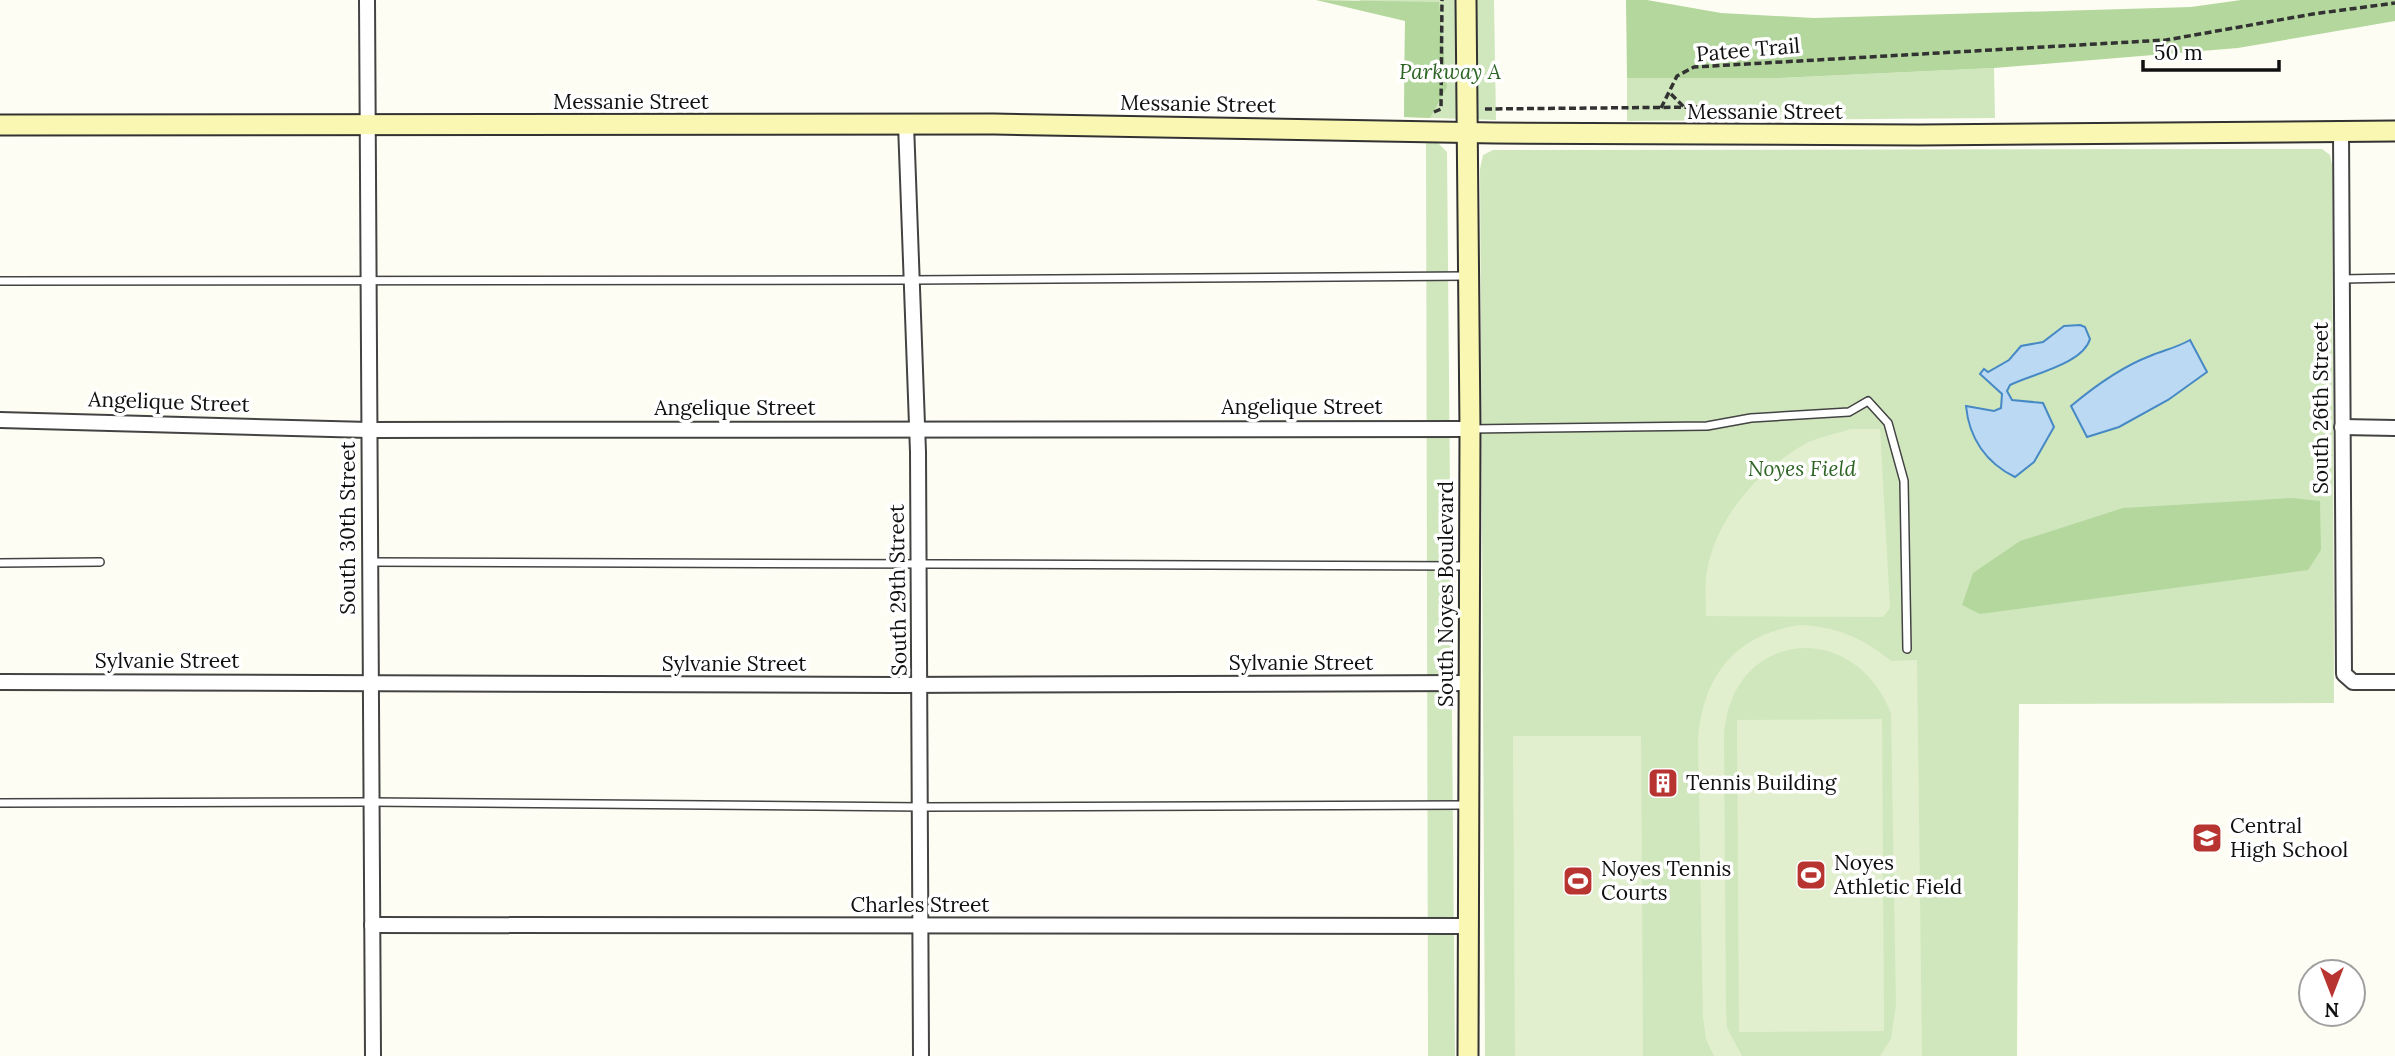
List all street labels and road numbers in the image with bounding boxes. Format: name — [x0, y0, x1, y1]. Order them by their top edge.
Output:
street label: Patee Trail — [1695, 32, 1801, 67]
street label: Messanie Street — [553, 88, 710, 115]
street label: Messanie Street — [1120, 89, 1277, 118]
street label: Messanie Street — [1687, 98, 1844, 125]
street label: South 26th Street — [2307, 321, 2334, 494]
street label: Angelique Street — [87, 385, 251, 418]
street label: Angelique Street — [1220, 393, 1384, 420]
street label: Angelique Street — [653, 394, 817, 421]
street label: South 30th Street — [334, 440, 361, 615]
street label: South Noyes Boulevard — [1432, 481, 1459, 707]
street label: South 29th Street — [882, 503, 913, 676]
street label: Sylvanie Street — [95, 647, 240, 674]
street label: Sylvanie Street — [1229, 649, 1374, 676]
street label: Sylvanie Street — [662, 650, 807, 677]
street label: Charles Street — [851, 891, 990, 918]

